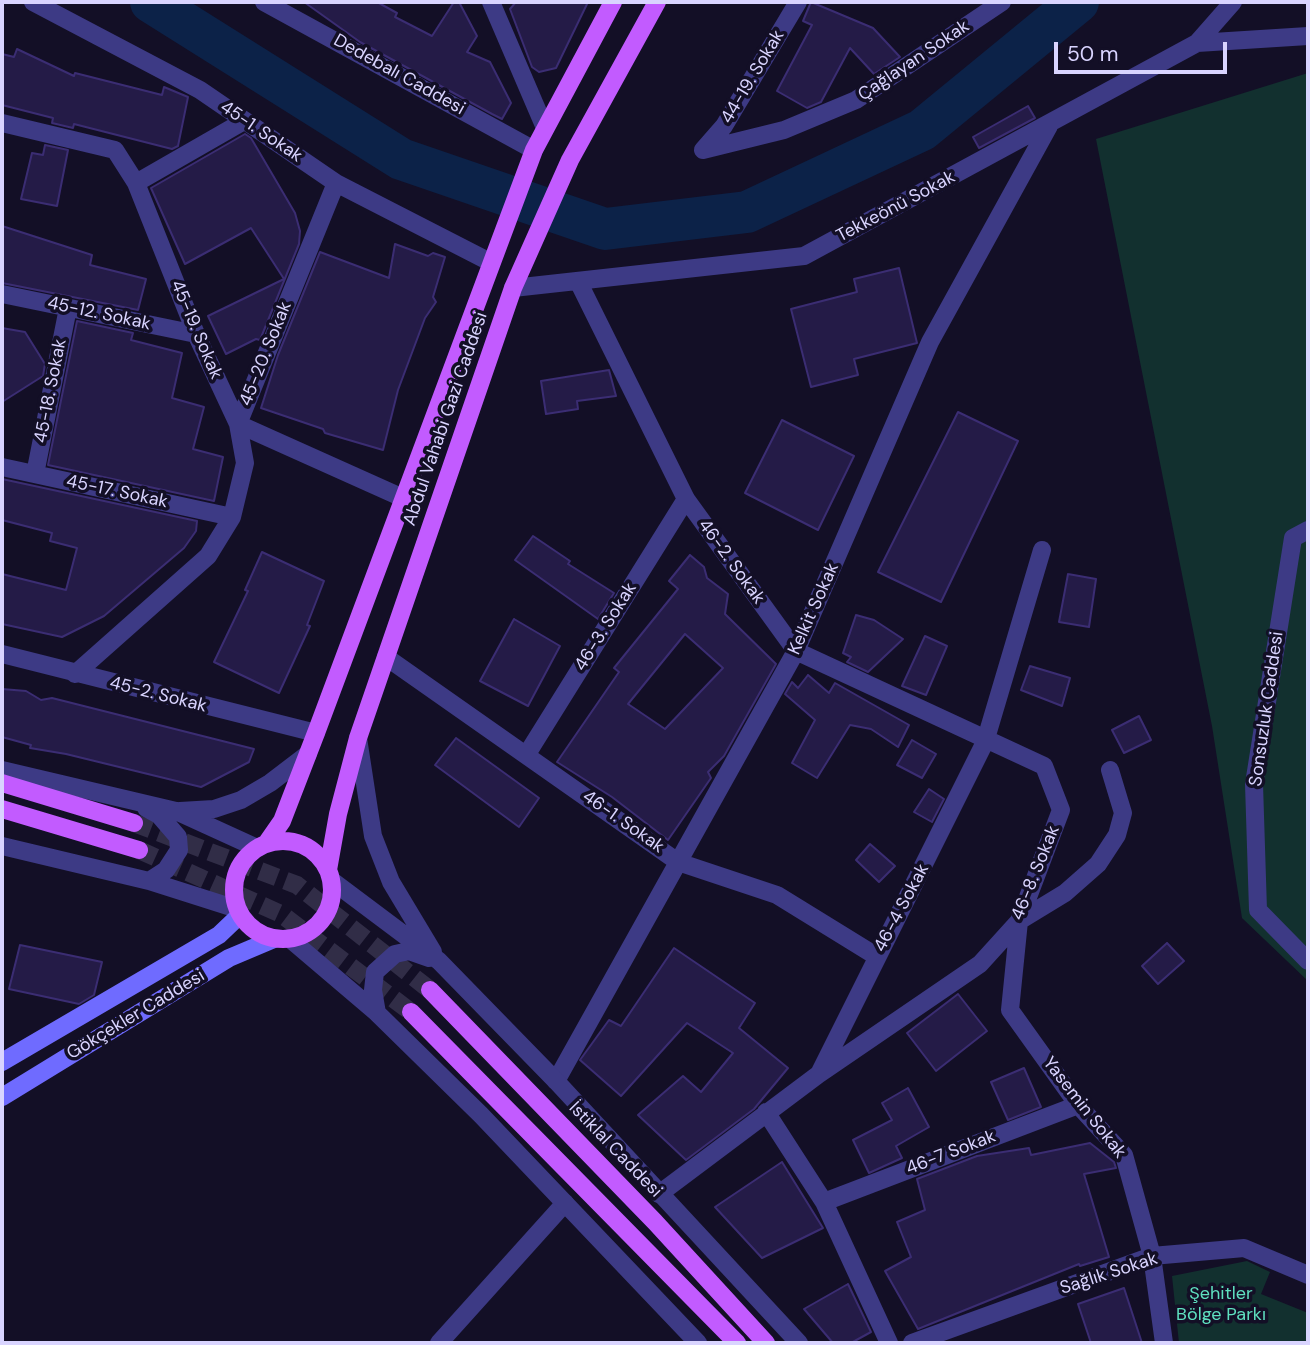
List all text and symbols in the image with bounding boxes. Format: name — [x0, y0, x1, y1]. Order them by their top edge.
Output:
street label: Çağlayan Sokak — [854, 16, 974, 106]
street label: 44-19. Sokak — [717, 26, 789, 128]
scale bar — [1058, 28, 1231, 72]
street label: Dedebalı Caddesi — [330, 30, 468, 120]
text: 50 m — [1067, 40, 1118, 68]
street label: 45-1. Sokak — [216, 97, 306, 167]
street label: Tekkeönü Sokak — [833, 167, 959, 247]
street label: 45-19. Sokak — [165, 277, 227, 383]
street label: 45-12. Sokak — [45, 293, 153, 335]
street label: 45-20. Sokak — [235, 299, 297, 409]
street label: Abdul Vahabi Gazi Caddesi — [399, 309, 493, 529]
street label: 45-18. Sokak — [30, 337, 72, 445]
street label: 45-17. Sokak — [64, 471, 170, 513]
street label: 46-2. Sokak — [693, 515, 769, 609]
street label: Kelkit Sokak — [784, 560, 844, 658]
street label: 46-3. Sokak — [570, 579, 642, 675]
street label: Sonsuzluk Caddesi — [1245, 630, 1289, 788]
street label: 45-2. Sokak — [107, 673, 209, 717]
street label: 46-1. Sokak — [578, 786, 668, 858]
street label: 46-8. Sokak — [1007, 822, 1065, 924]
street label: 46-4 Sokak — [870, 860, 934, 956]
street label: Gökçekler Caddesi — [63, 965, 209, 1065]
street label: Yasemin Sokak — [1038, 1053, 1130, 1163]
street label: İstiklal Caddesi — [564, 1098, 666, 1202]
street label: 46-7 Sokak — [903, 1126, 999, 1180]
street label: Sağlık Sokak — [1058, 1248, 1160, 1300]
park label: Şehitler Bölge Parkı — [1176, 1283, 1266, 1326]

